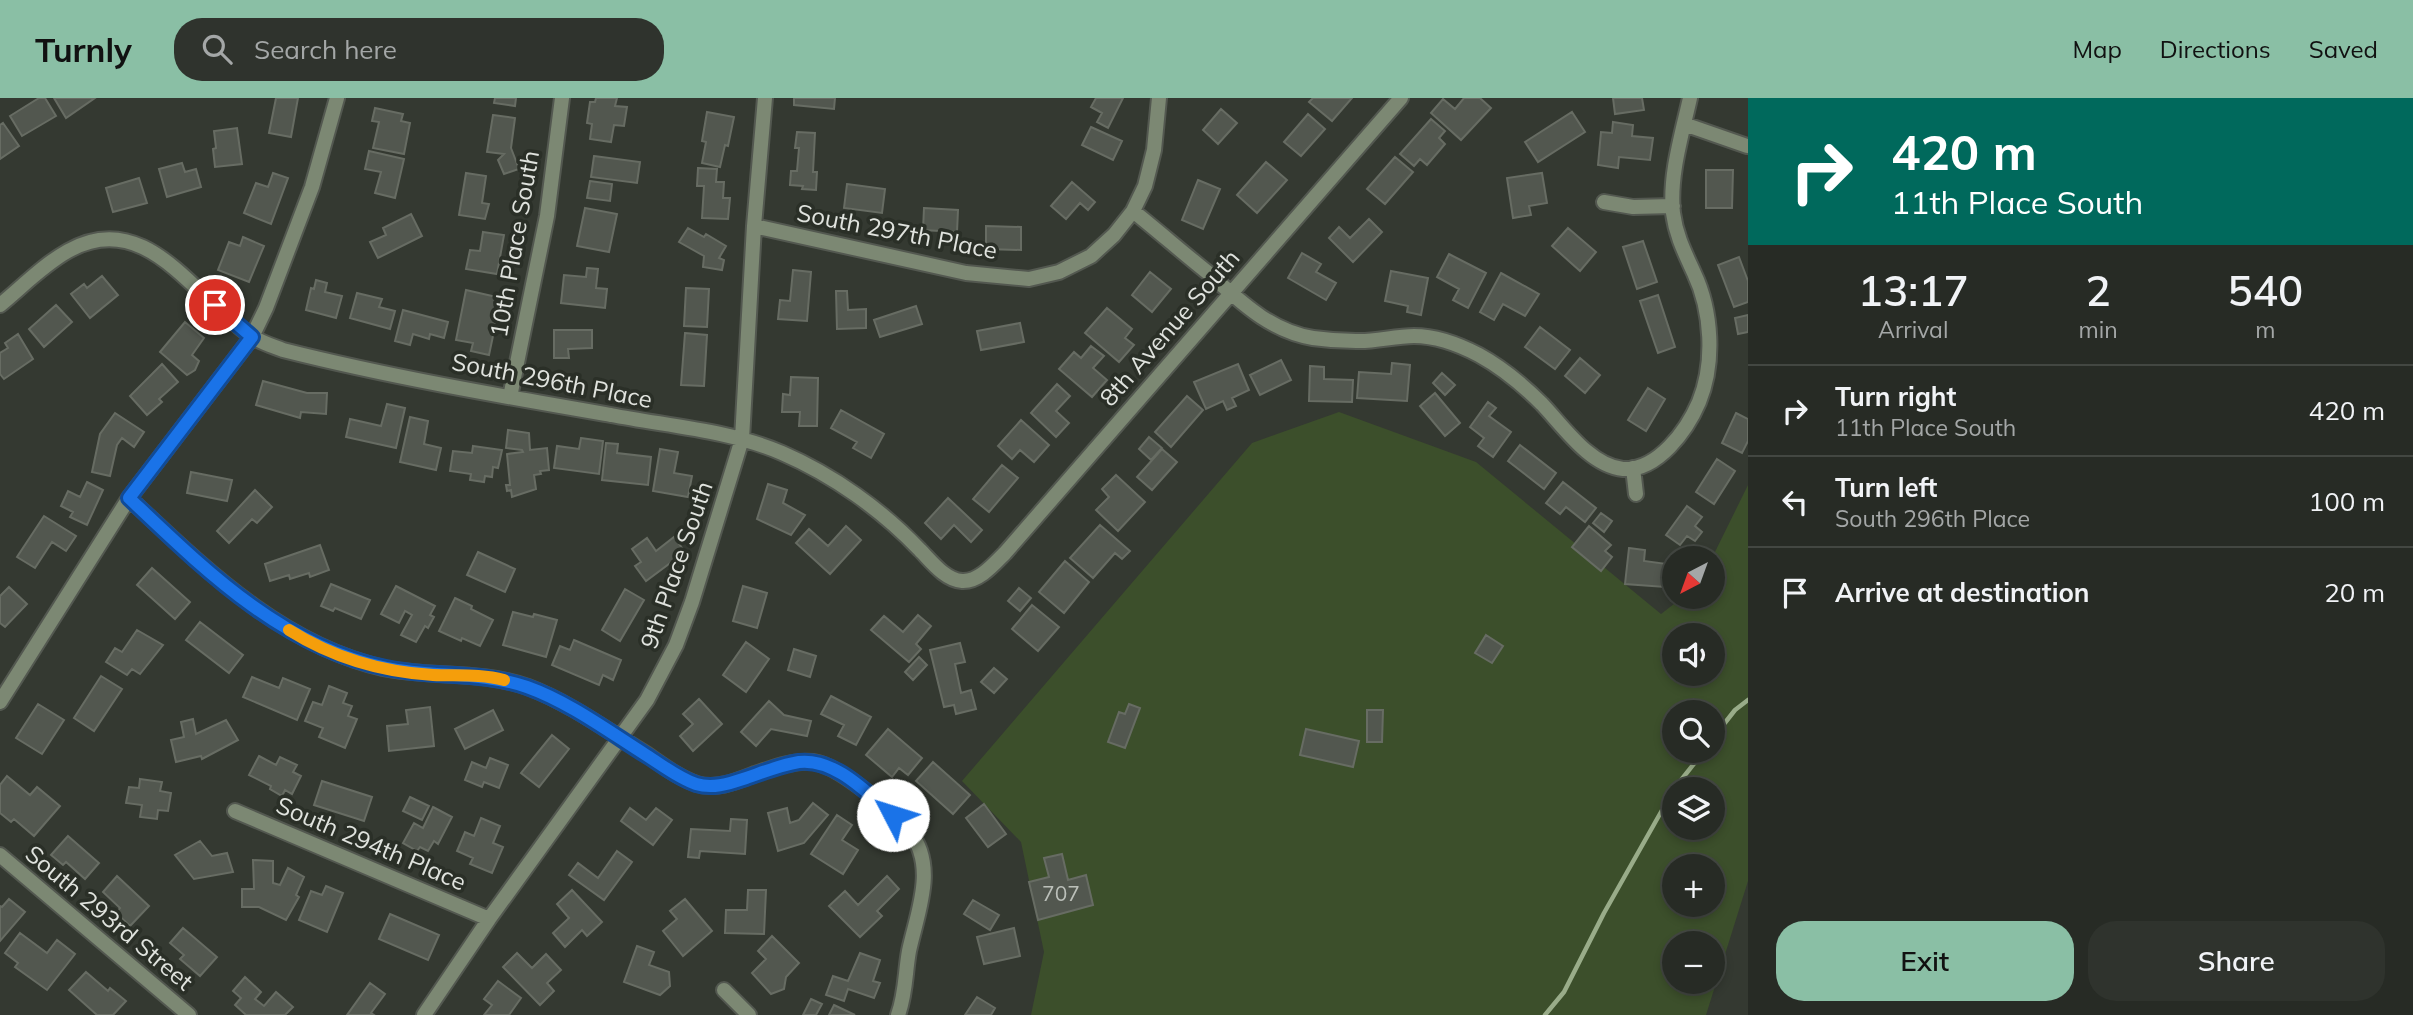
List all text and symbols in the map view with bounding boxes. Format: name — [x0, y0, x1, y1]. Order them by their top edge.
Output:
search box — [174, 18, 664, 81]
text: Turnly — [35, 29, 132, 70]
icon: search — [198, 30, 236, 68]
text: Search here — [254, 33, 397, 66]
text: Map — [2072, 34, 2122, 64]
text: Directions — [2160, 34, 2271, 64]
text: Saved — [2309, 34, 2378, 64]
text: 420 m — [1891, 121, 2037, 182]
icon: right — [1776, 126, 1867, 217]
street label: 10th Place South — [483, 148, 545, 340]
text: 11th Place South — [1891, 182, 2143, 222]
street label: South 297th Place — [794, 197, 1000, 265]
street label: 8th Avenue South — [1093, 243, 1246, 412]
text: 13:17 — [1858, 264, 1969, 317]
text: 2 — [2085, 264, 2111, 317]
text: 540 — [2228, 264, 2303, 317]
pin — [185, 275, 245, 335]
icon: arrive — [196, 286, 234, 324]
text: Arrival — [1878, 315, 1948, 344]
text: min — [2078, 315, 2118, 344]
text: m — [2255, 315, 2275, 344]
street label: South 296th Place — [449, 346, 655, 414]
text: Turn right — [1835, 380, 1956, 413]
icon: right — [1776, 392, 1814, 430]
text: 420 m — [2309, 394, 2385, 427]
text: 11th Place South — [1835, 413, 2016, 442]
text: Turn left — [1835, 471, 1937, 504]
street label: 9th Place South — [633, 477, 719, 652]
icon: left — [1776, 483, 1814, 521]
text: 100 m — [2309, 485, 2385, 518]
text: South 296th Place — [1835, 504, 2030, 533]
north arrow — [1662, 546, 1726, 609]
map controls — [1662, 546, 1725, 994]
icon: arrive — [1776, 574, 1814, 612]
text: Arrive at destination — [1835, 576, 2090, 609]
text: 20 m — [2324, 576, 2385, 609]
button: sound — [1662, 623, 1725, 686]
button: search — [1662, 700, 1725, 763]
button: layers — [1662, 777, 1725, 840]
position arrow — [856, 778, 930, 852]
street label: South 294th Place — [272, 789, 471, 897]
street label: South 293rd Street — [20, 838, 200, 996]
button: + — [1662, 854, 1725, 917]
house number: 707 — [1042, 880, 1080, 906]
button: Exit — [1776, 921, 2074, 1001]
button: Share — [2088, 921, 2385, 1001]
button: − — [1662, 931, 1725, 994]

